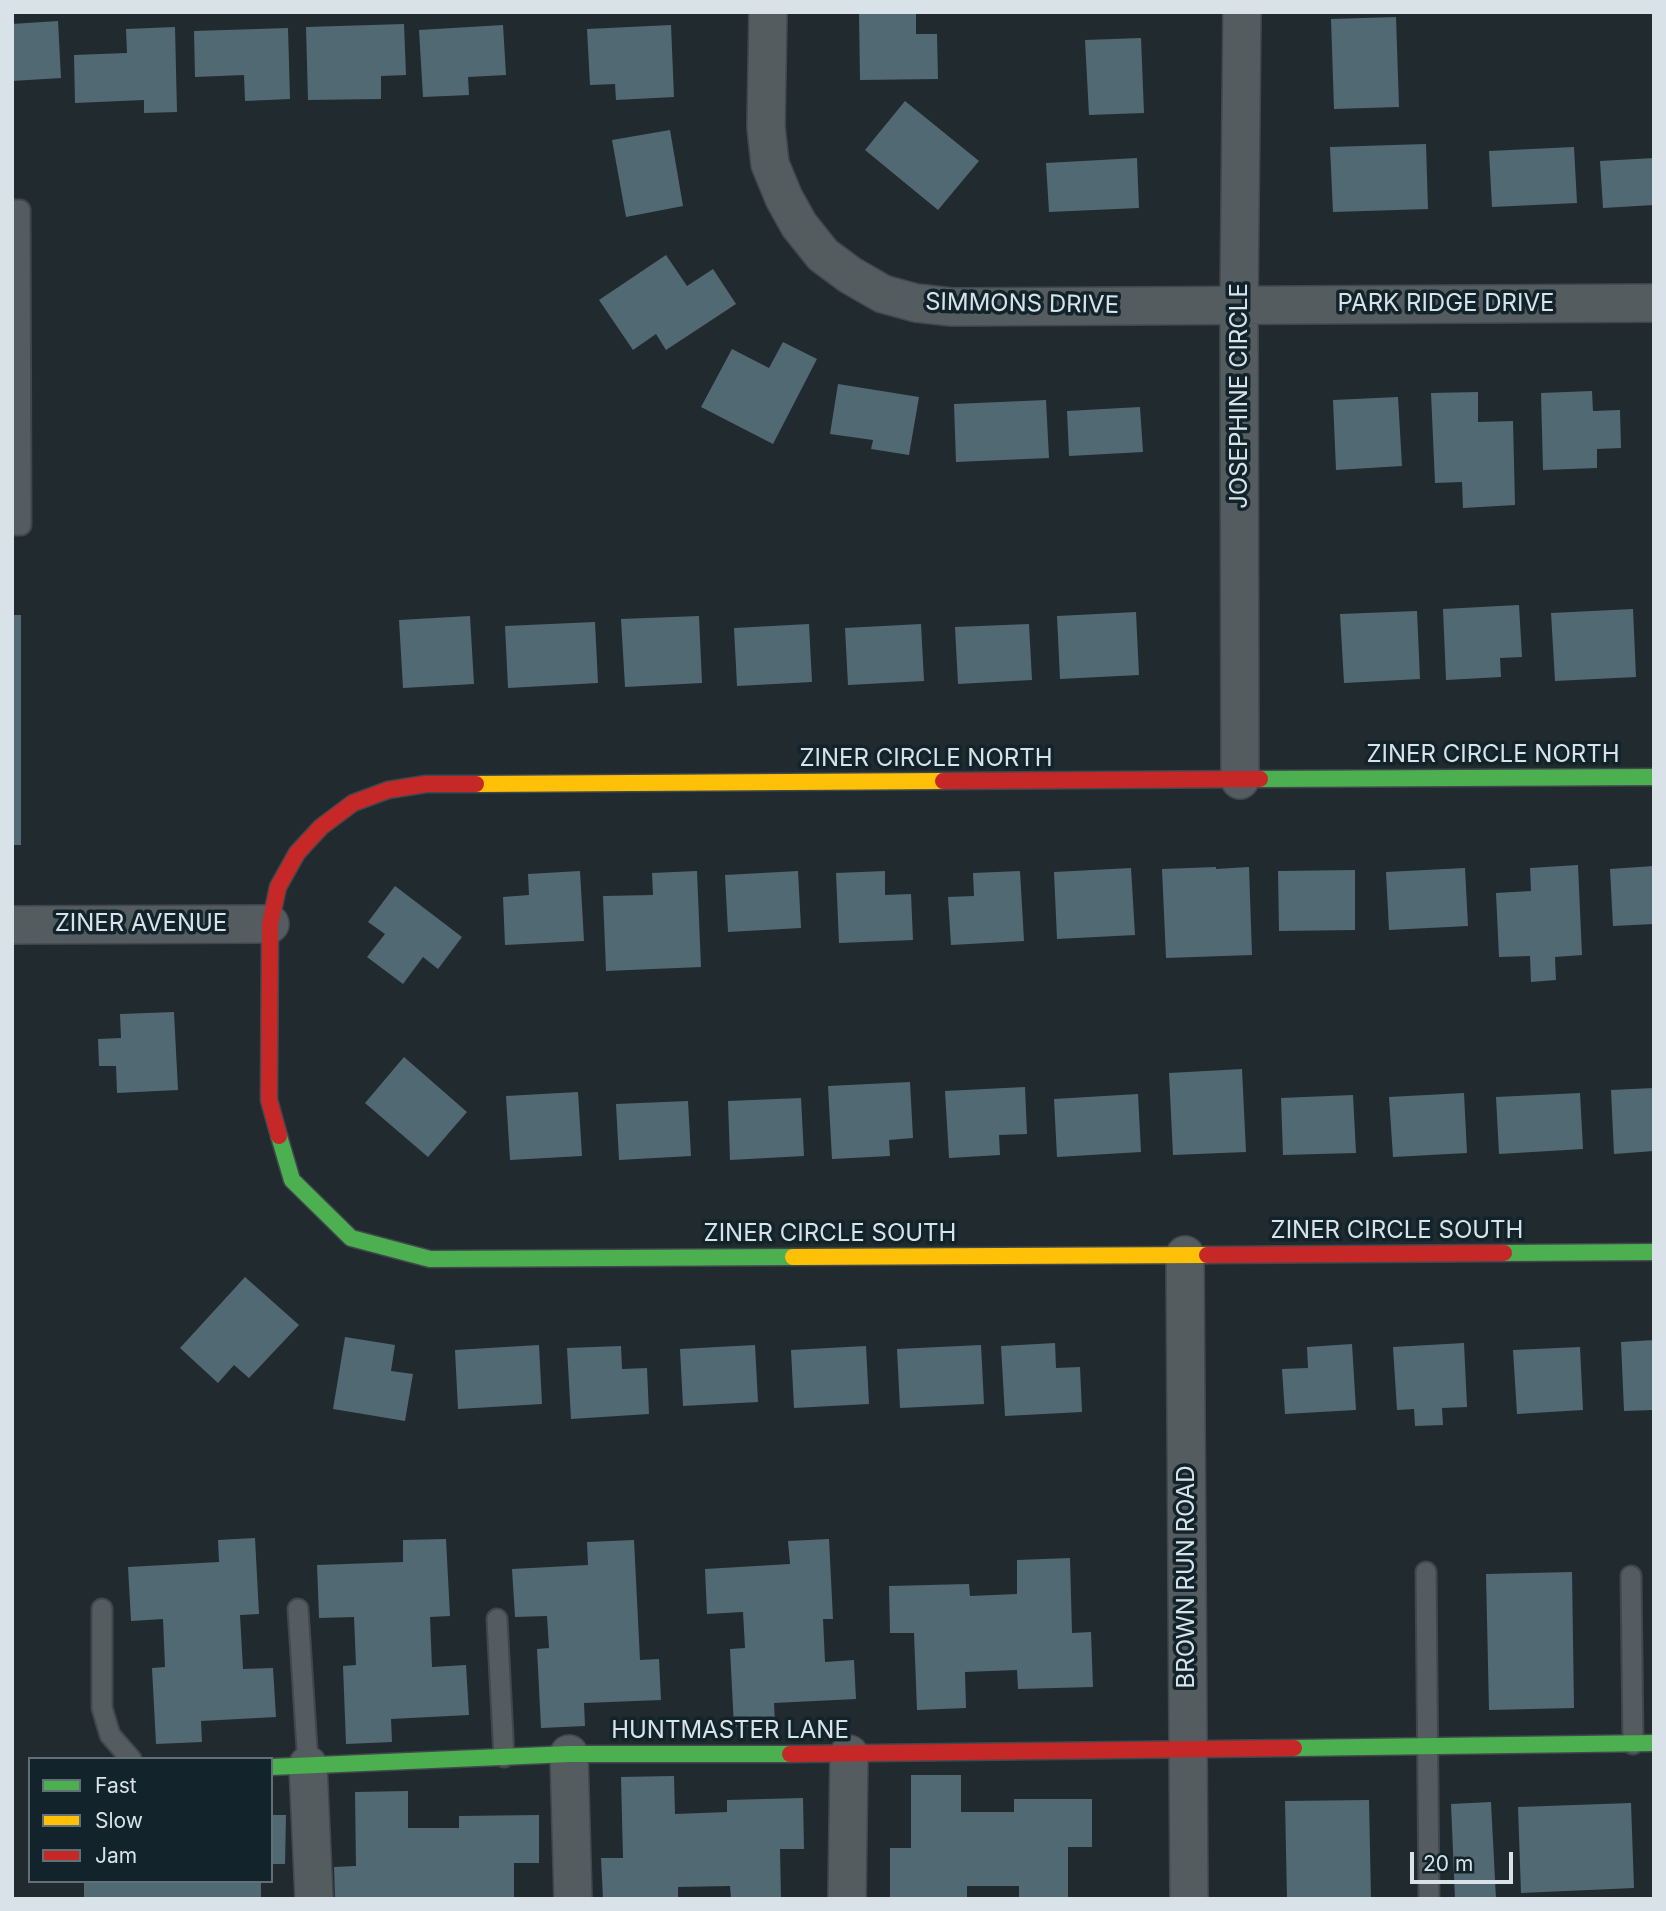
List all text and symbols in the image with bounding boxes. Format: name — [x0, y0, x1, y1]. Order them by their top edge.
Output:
street label: JOSEPHINE CIRCLE — [1226, 283, 1254, 509]
street label: SIMMONS DRIVE — [925, 288, 1119, 320]
street label: PARK RIDGE DRIVE — [1338, 290, 1554, 318]
street label: ZINER CIRCLE NORTH — [1366, 741, 1620, 769]
street label: ZINER CIRCLE NORTH — [799, 745, 1053, 773]
street label: ZINER AVENUE — [55, 910, 227, 938]
street label: ZINER CIRCLE SOUTH — [1271, 1217, 1523, 1245]
street label: ZINER CIRCLE SOUTH — [704, 1220, 956, 1248]
street label: BROWN RUN ROAD — [1173, 1466, 1201, 1688]
street label: HUNTMASTER LANE — [611, 1717, 849, 1745]
legend — [28, 1757, 273, 1883]
text: Fast — [95, 1773, 137, 1798]
text: Slow — [95, 1808, 143, 1833]
scale bar — [1414, 1838, 1517, 1882]
text: Jam — [95, 1843, 137, 1868]
text: 20 m — [1423, 1851, 1473, 1876]

